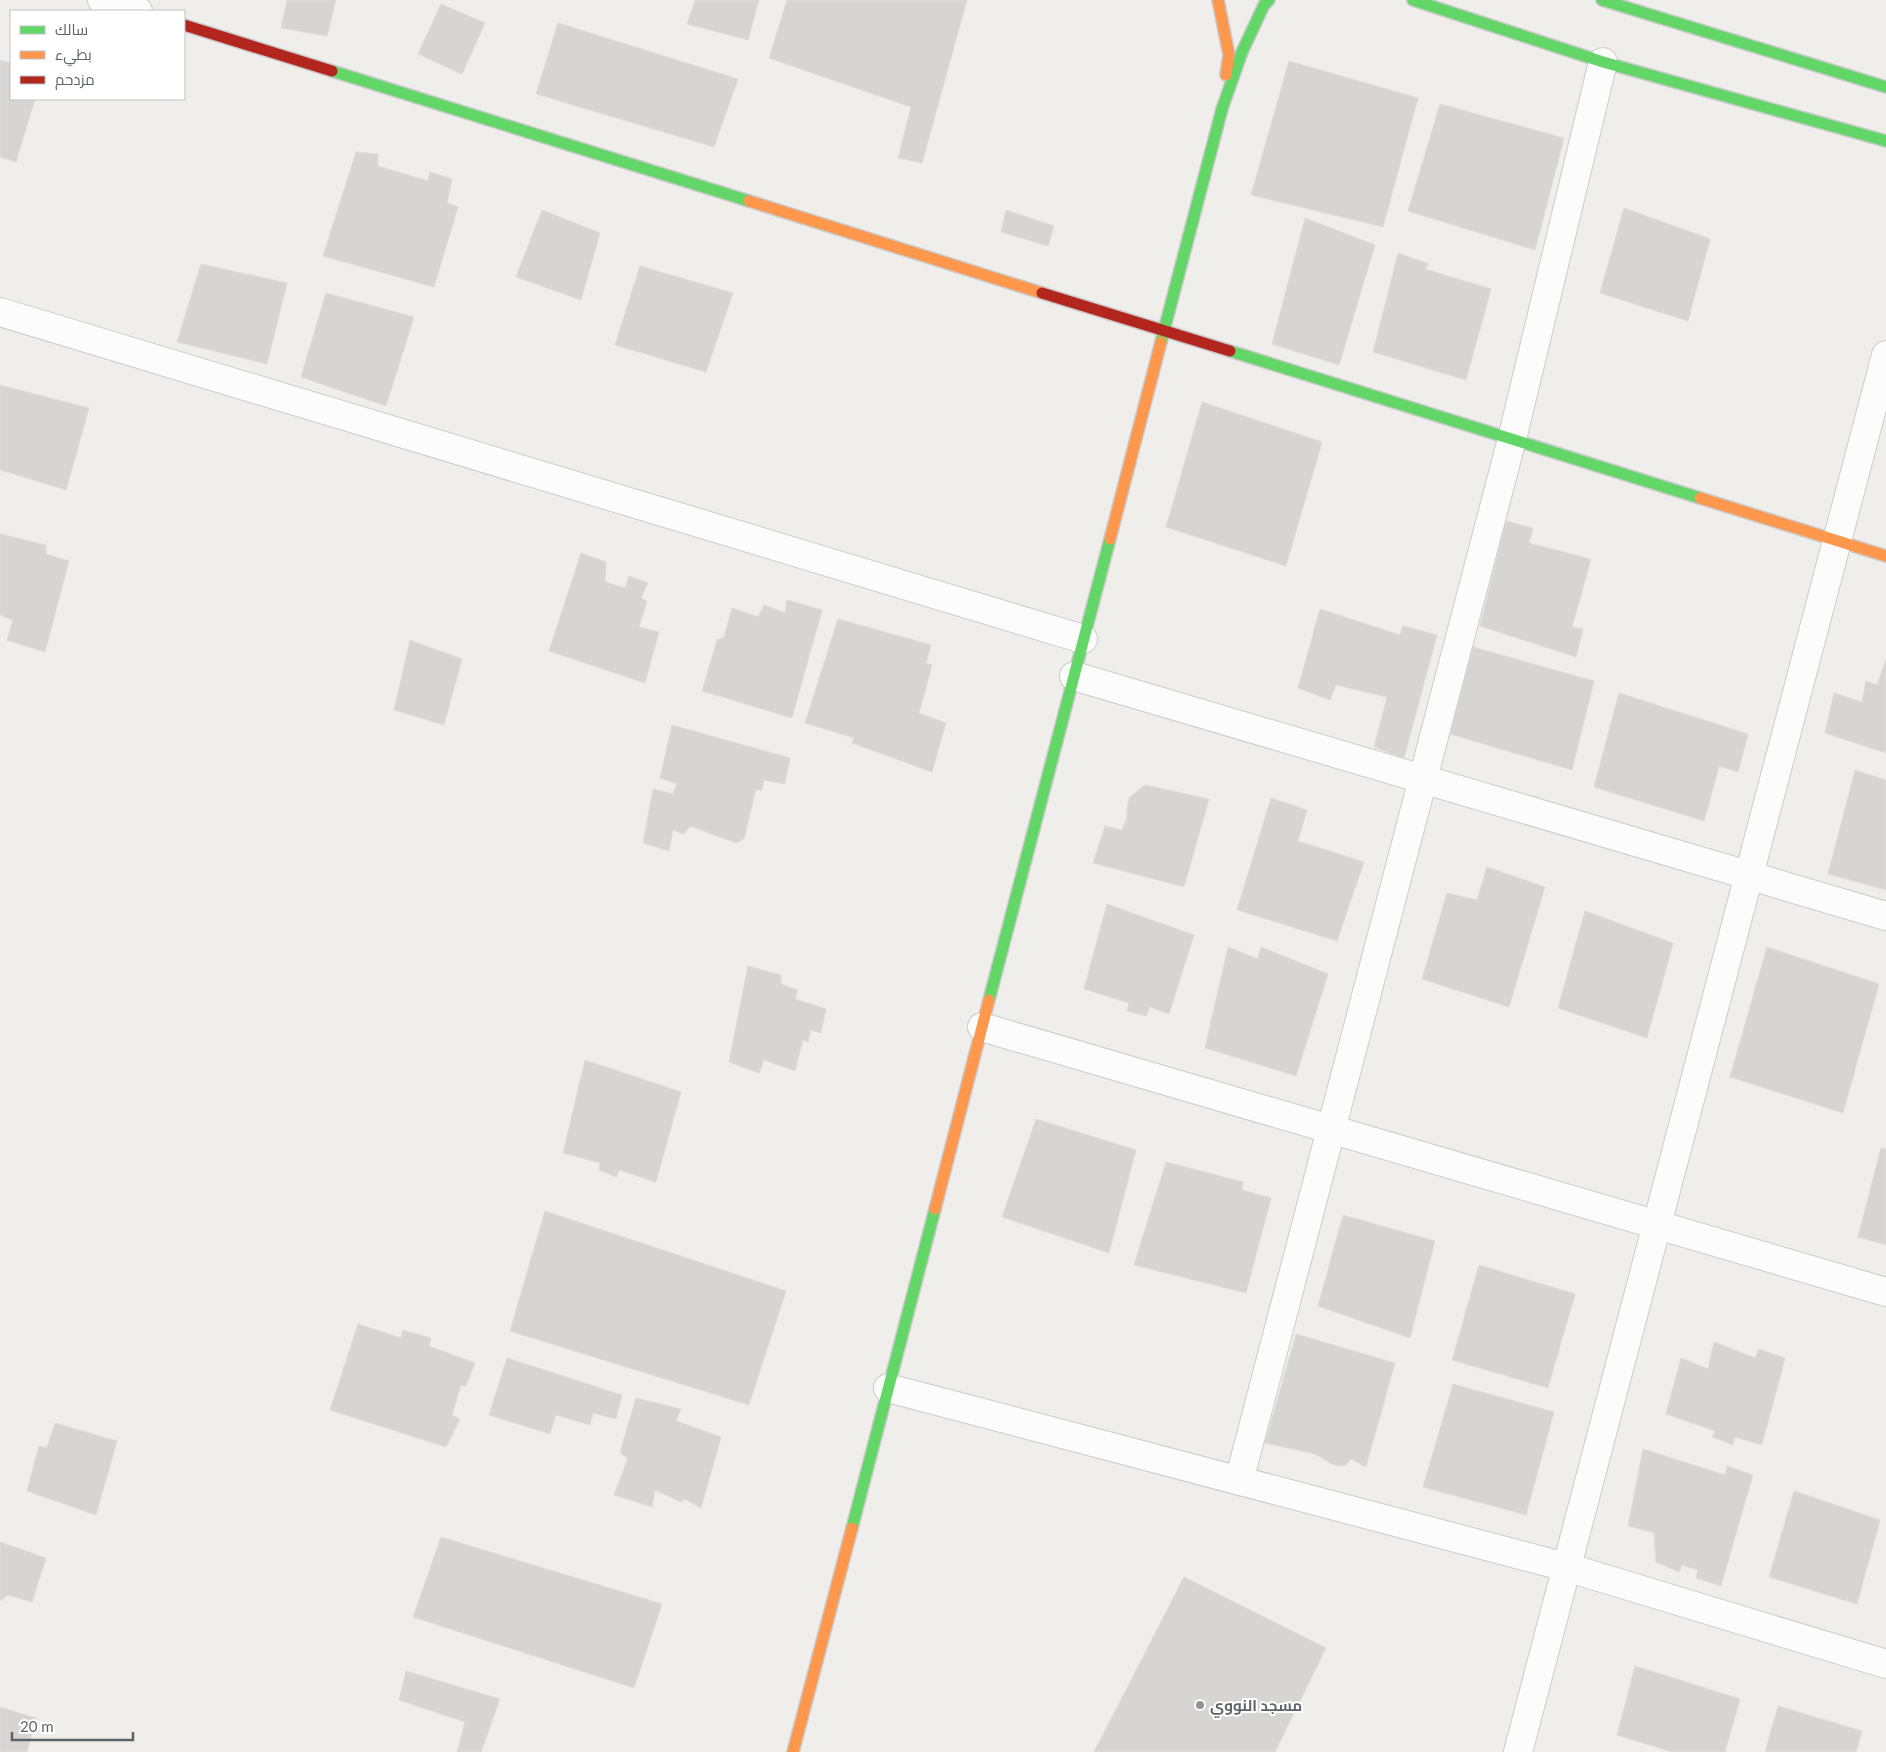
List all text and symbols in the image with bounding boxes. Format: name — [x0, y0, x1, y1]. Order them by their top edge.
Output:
legend — [10, 10, 185, 100]
text: سالك — [55, 20, 88, 38]
text: بطيء — [55, 45, 92, 67]
text: مزدحم — [55, 70, 95, 90]
place label: مسجد النووي — [1210, 1696, 1302, 1718]
marker: مسجد النووي — [1194, 1699, 1206, 1711]
scale bar — [12, 1710, 134, 1742]
text: 20 m — [20, 1717, 54, 1735]

